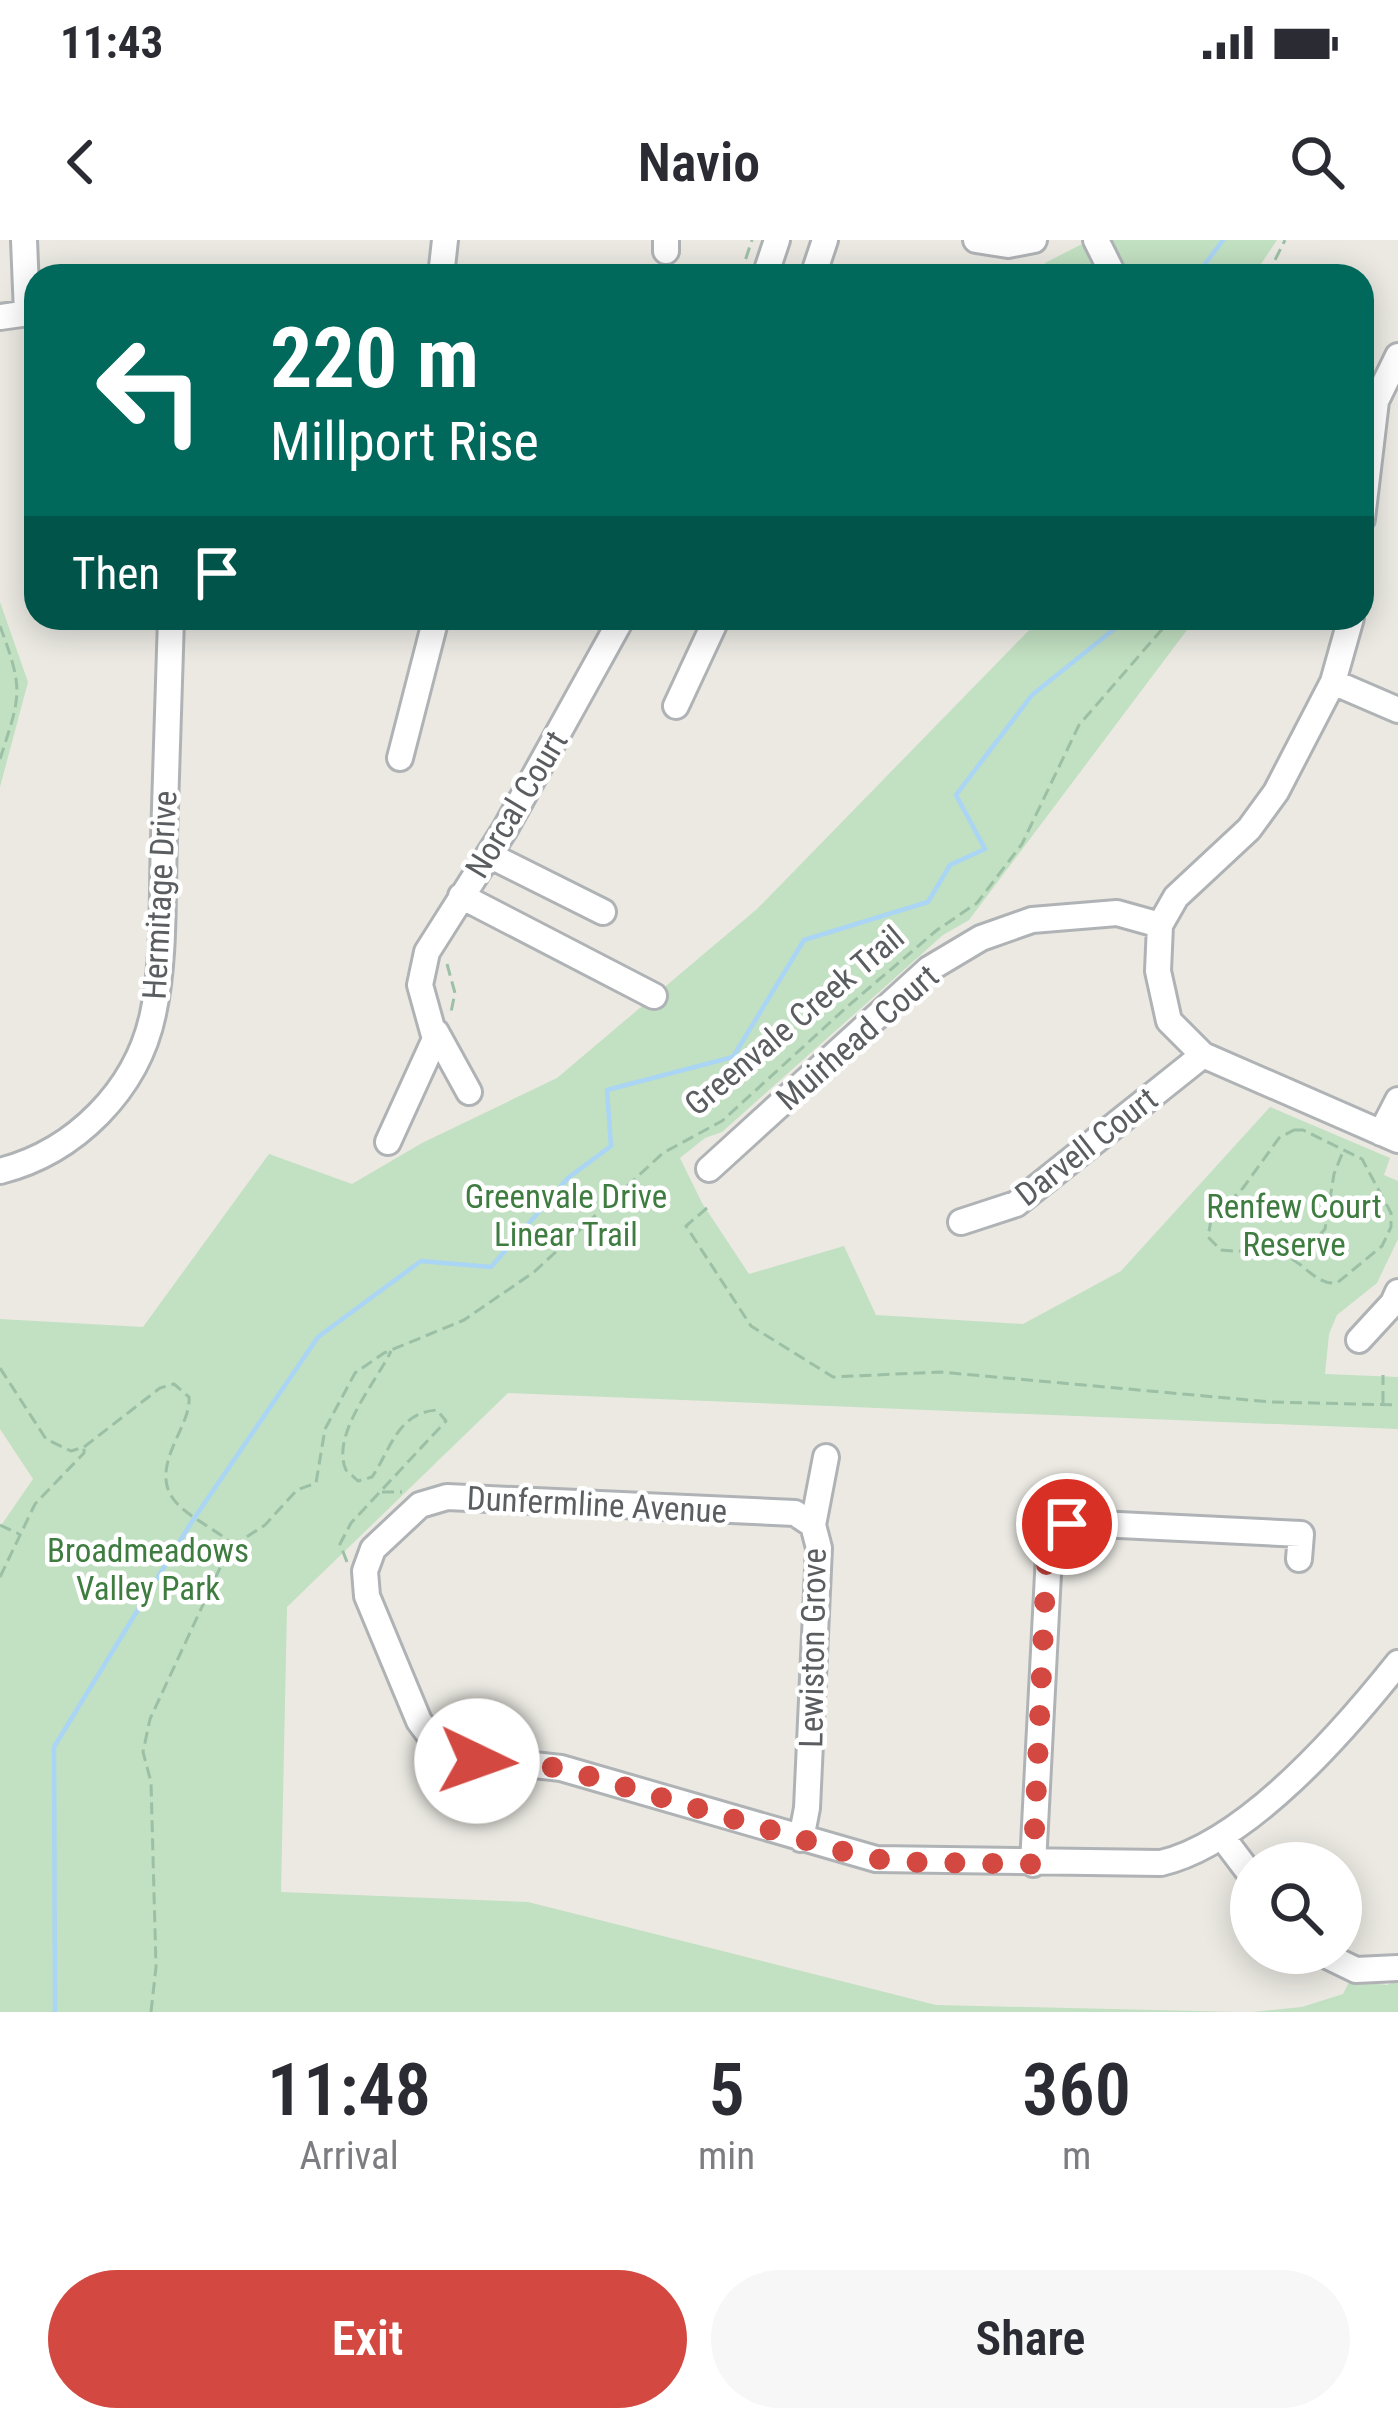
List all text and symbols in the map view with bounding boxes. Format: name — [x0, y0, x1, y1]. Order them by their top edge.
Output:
text: 11:43 — [60, 16, 163, 69]
icon: back — [48, 129, 114, 195]
icon: search — [1284, 129, 1350, 195]
text: Navio — [638, 131, 760, 194]
text: 220 m — [270, 309, 479, 408]
icon: left — [72, 312, 228, 468]
text: Millport Rise — [270, 410, 539, 473]
icon: arrive — [184, 540, 250, 606]
text: Then — [72, 547, 160, 600]
street label: Norcal Court — [457, 724, 576, 885]
street label: Hermitage Drive — [135, 790, 184, 1000]
street label: Greenvale Creek Trail — [677, 917, 912, 1123]
street label: Muirhead Court — [768, 957, 946, 1118]
street label: Darvell Court — [1008, 1079, 1165, 1214]
park label: Greenvale Drive Linear Trail — [465, 1177, 667, 1254]
park label: Renfew Court Reserve — [1206, 1187, 1382, 1264]
pin — [1016, 1473, 1118, 1575]
street label: Dunfermline Avenue — [466, 1478, 728, 1531]
icon: arrive — [1034, 1491, 1100, 1557]
park label: Broadmeadows Valley Park — [47, 1531, 249, 1608]
street label: Lewiston Grove — [791, 1548, 834, 1748]
position arrow — [414, 1698, 540, 1824]
map controls — [1230, 1842, 1362, 1974]
button: search — [1230, 1842, 1362, 1974]
text: 11:48 — [267, 2048, 431, 2133]
text: 5 — [709, 2048, 745, 2133]
text: 360 — [1022, 2048, 1131, 2133]
text: Arrival — [299, 2133, 399, 2179]
text: min — [698, 2133, 755, 2179]
text: m — [1062, 2133, 1091, 2179]
button: Exit — [48, 2270, 687, 2408]
button: Share — [711, 2270, 1350, 2408]

